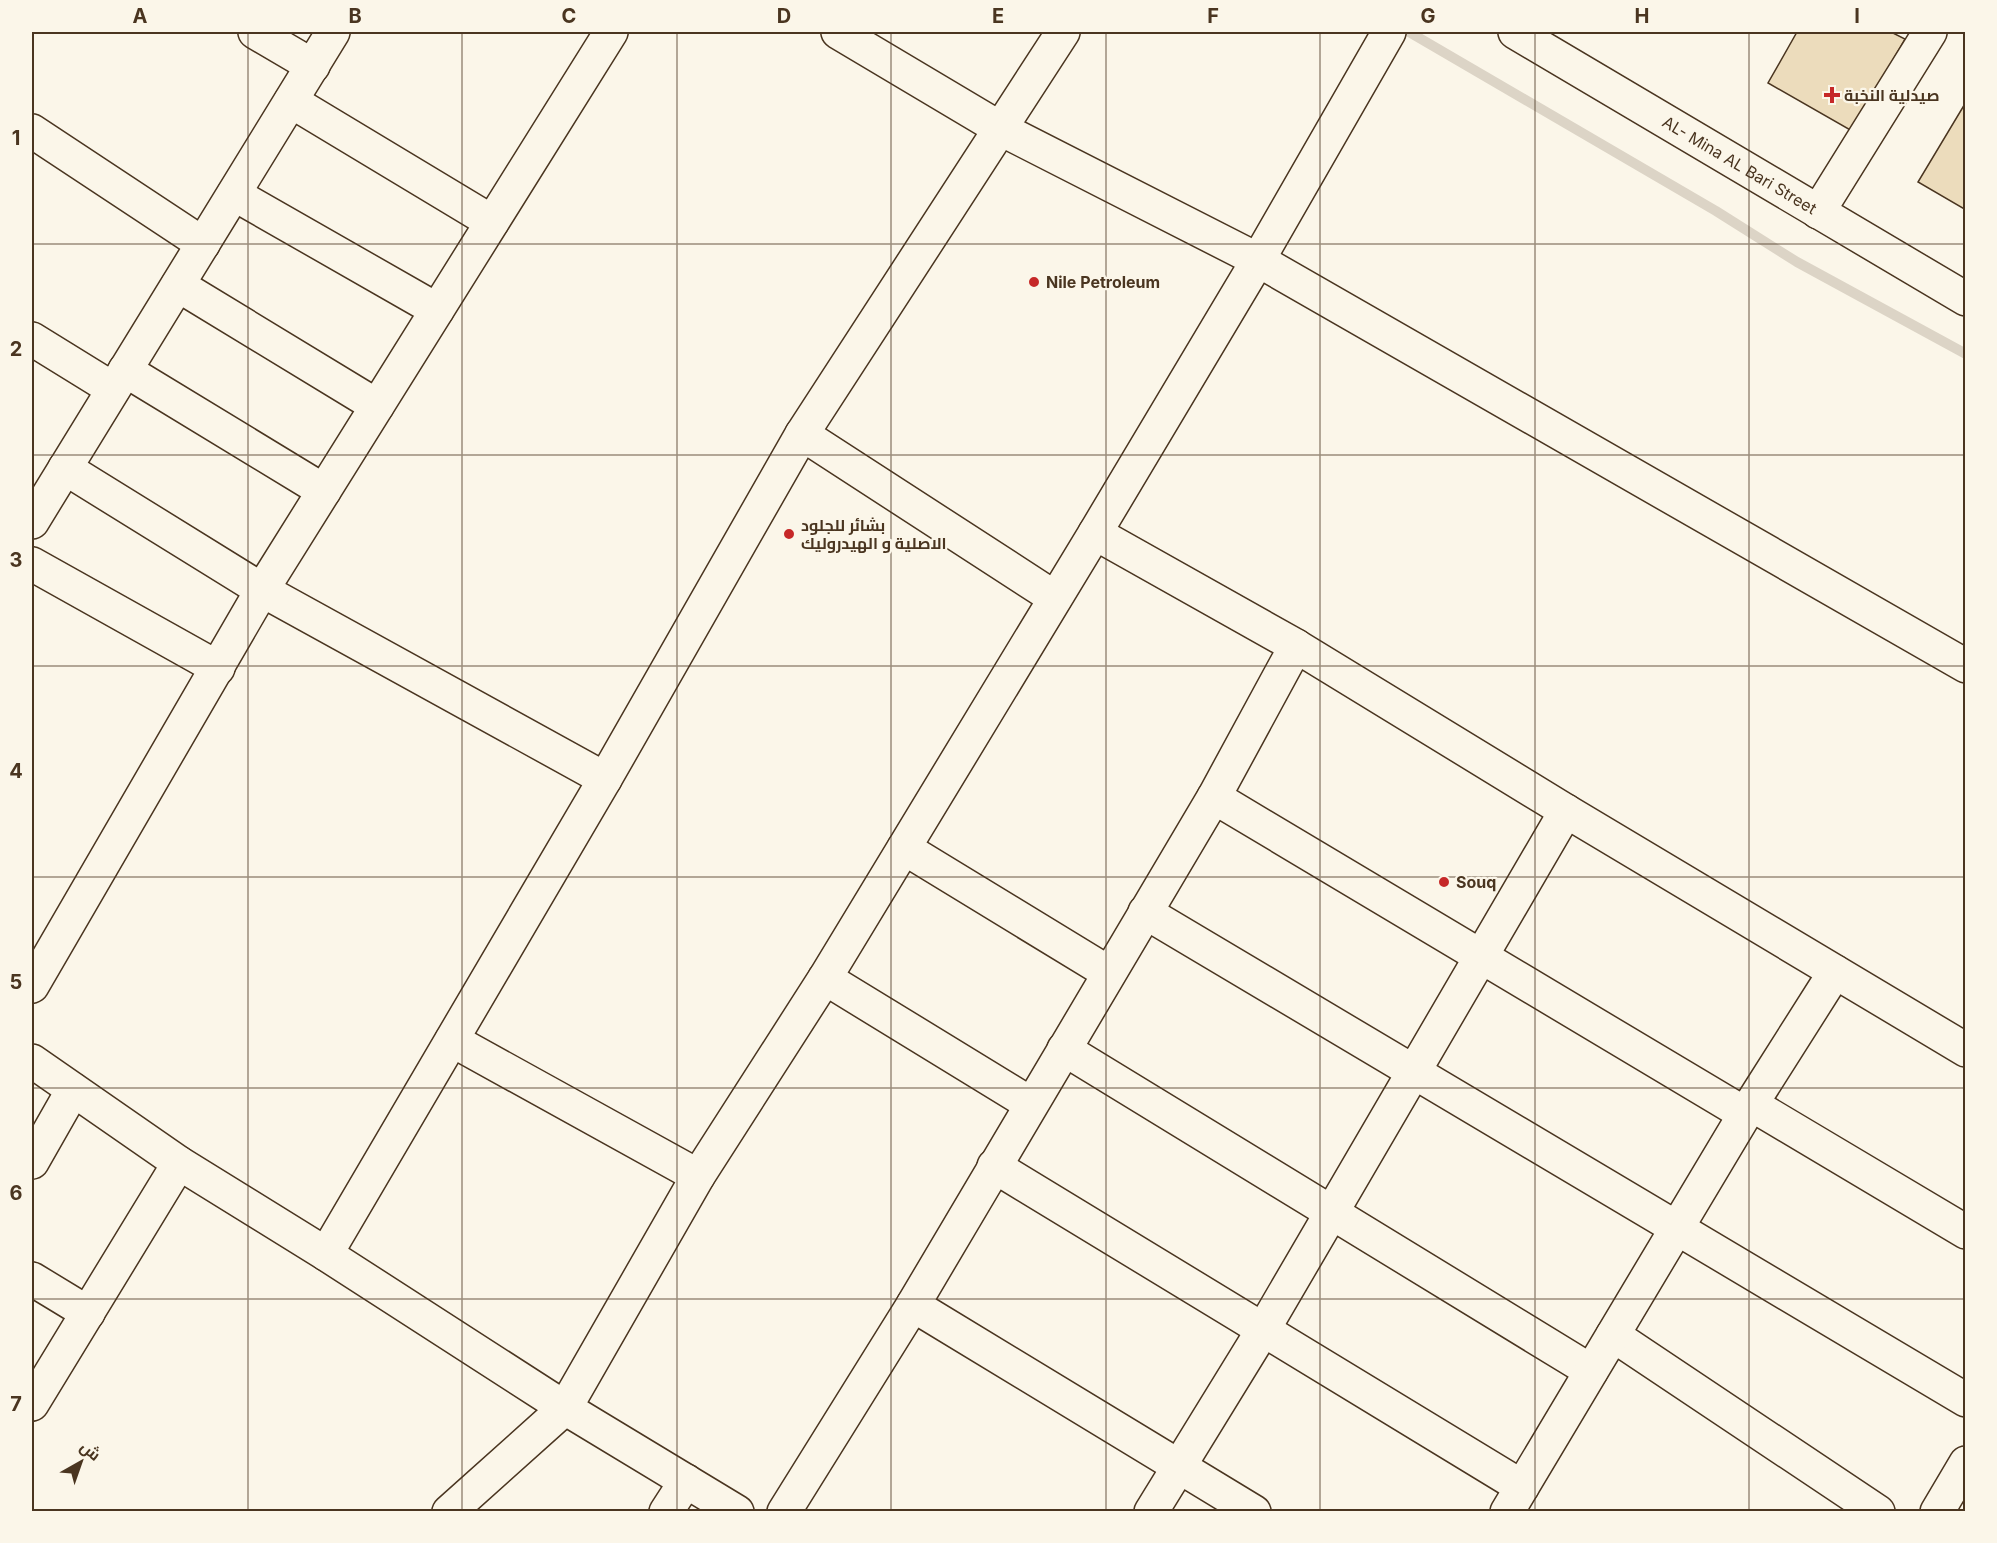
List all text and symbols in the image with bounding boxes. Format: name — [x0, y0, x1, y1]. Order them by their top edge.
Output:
text: A — [133, 4, 148, 28]
text: B — [348, 4, 362, 28]
text: C — [562, 4, 576, 28]
text: D — [777, 4, 791, 28]
text: E — [992, 4, 1004, 28]
text: F — [1207, 4, 1219, 28]
text: G — [1420, 4, 1436, 28]
text: H — [1635, 4, 1649, 28]
text: I — [1854, 4, 1860, 28]
place label: صيدلية النخبة — [1844, 85, 1939, 105]
marker: صيدلية النخبة — [1825, 88, 1839, 102]
street label: AL- Mina AL Bari Street — [1659, 112, 1820, 218]
text: 1 — [12, 126, 20, 150]
place label: Nile Petroleum — [1046, 272, 1160, 292]
marker: Nile Petroleum — [1027, 275, 1041, 289]
text: 2 — [10, 337, 22, 361]
place label: بشائر للجلود الاصلية و الهيدروليك — [801, 515, 947, 553]
marker: بشائر للجلود الاصلية و الهيدروليك — [782, 527, 796, 541]
text: 3 — [10, 548, 22, 572]
text: 4 — [9, 759, 23, 783]
place label: Souq — [1456, 872, 1496, 892]
marker: Souq — [1437, 875, 1451, 889]
text: 5 — [10, 970, 22, 994]
text: 6 — [10, 1181, 23, 1205]
text: 7 — [10, 1392, 22, 1416]
north arrow — [51, 1432, 111, 1492]
text: ش — [76, 1436, 105, 1465]

